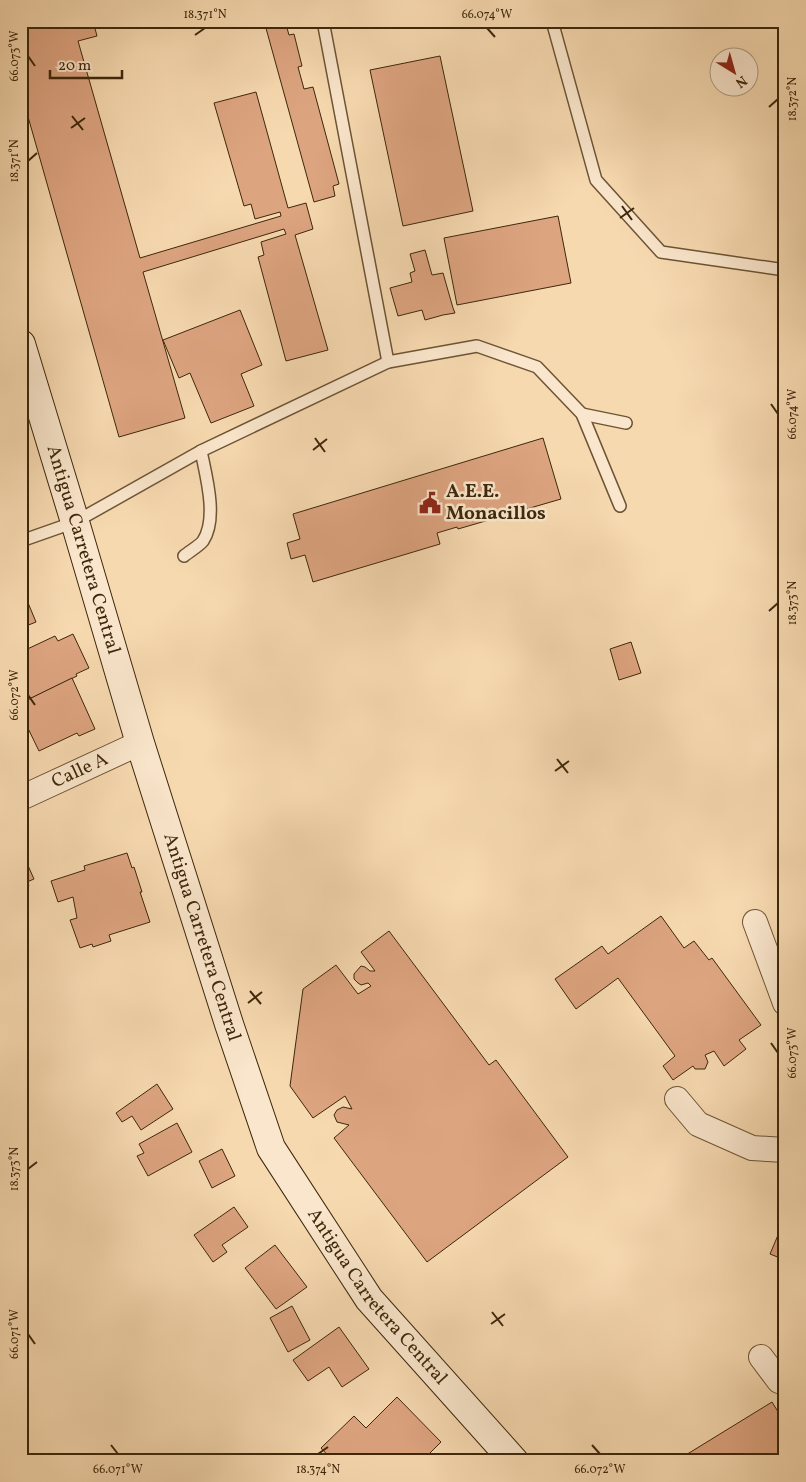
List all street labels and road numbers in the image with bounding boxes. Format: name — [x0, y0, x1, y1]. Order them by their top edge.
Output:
street label: Antigua Carretera Central — [39, 442, 126, 658]
street label: Calle A — [48, 746, 112, 795]
street label: Antigua Carretera Central — [156, 830, 247, 1045]
street label: Antigua Carretera Central — [301, 1203, 453, 1391]

